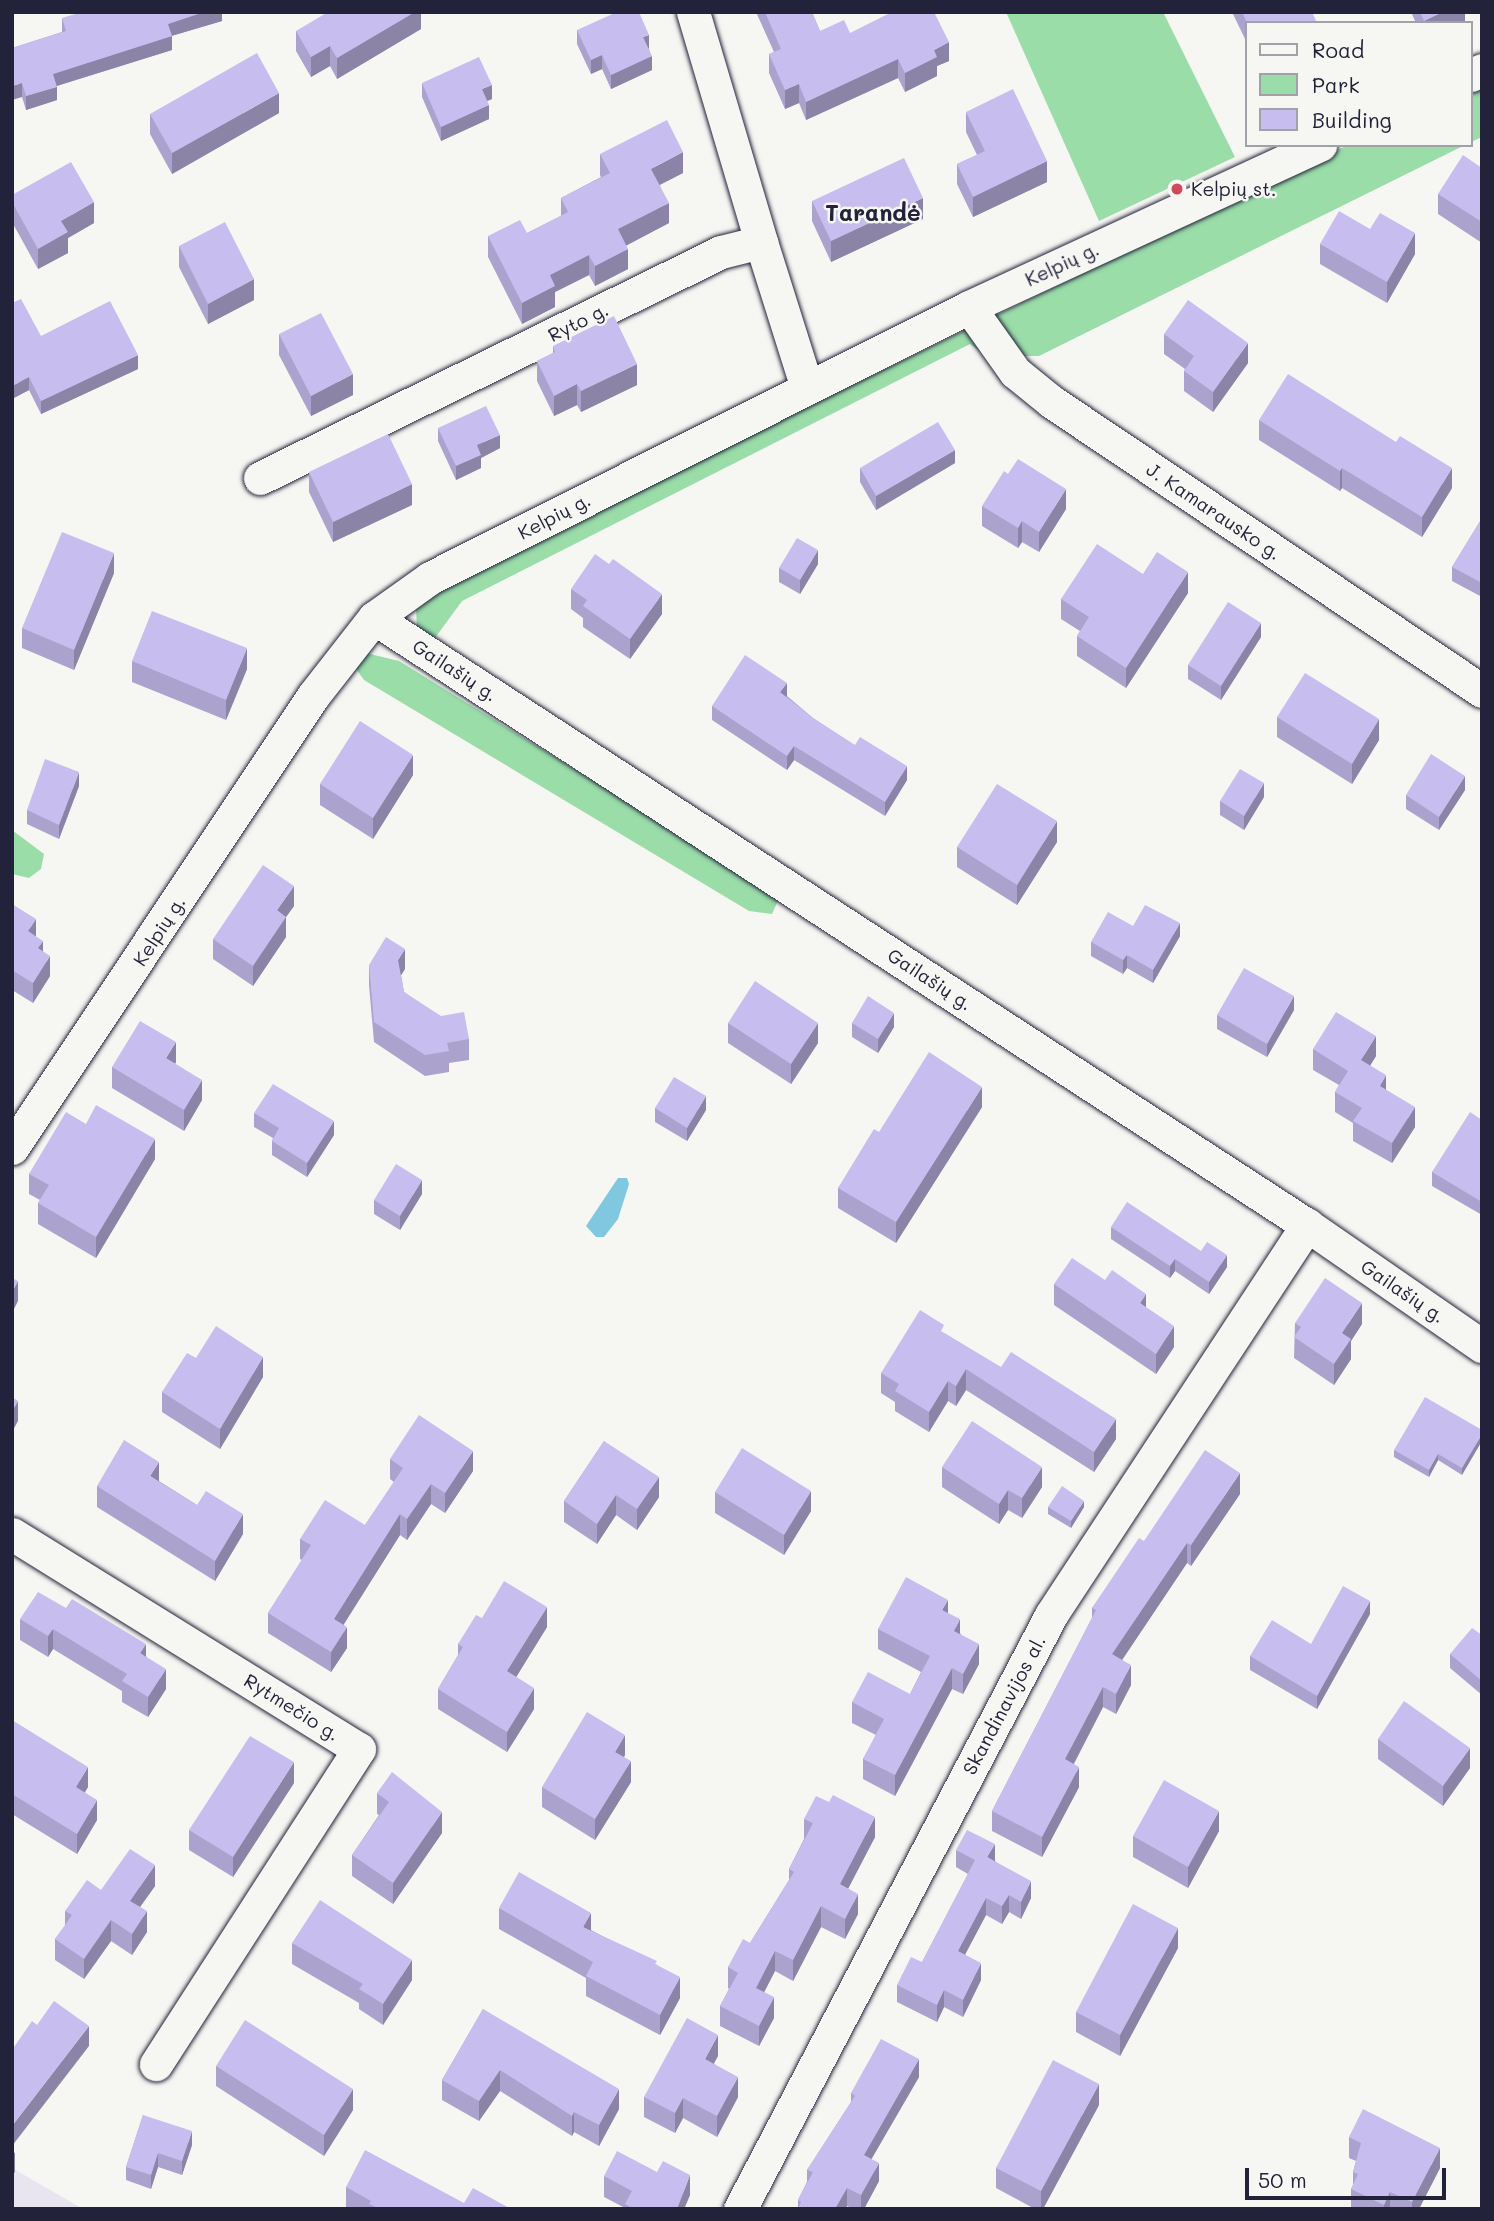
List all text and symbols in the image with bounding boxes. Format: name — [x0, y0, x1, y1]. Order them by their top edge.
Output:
legend — [1246, 21, 1473, 147]
text: Road — [1312, 36, 1364, 63]
text: Park — [1312, 71, 1360, 98]
text: Building — [1312, 106, 1392, 133]
place label: Kelpių st. — [1191, 178, 1276, 200]
marker: Kelpių st. — [1169, 181, 1185, 197]
district label: Tarandė — [825, 198, 921, 226]
street label: Kelpių g. — [1022, 237, 1102, 291]
street label: Ryto g. — [544, 298, 612, 346]
street label: J. Kamarausko g. — [1142, 457, 1286, 565]
street label: Kelpių g. — [514, 488, 594, 544]
street label: Gailašių g. — [408, 634, 502, 706]
street label: Kelpių g. — [128, 892, 190, 970]
street label: Gailašių g. — [883, 943, 977, 1015]
street label: Gailašių g. — [1357, 1255, 1449, 1327]
street label: Skandinavijos al. — [958, 1631, 1050, 1779]
street label: Rytmečio g. — [240, 1669, 344, 1745]
scale bar — [1249, 2154, 1450, 2198]
text: 50 m — [1258, 2166, 1307, 2193]

